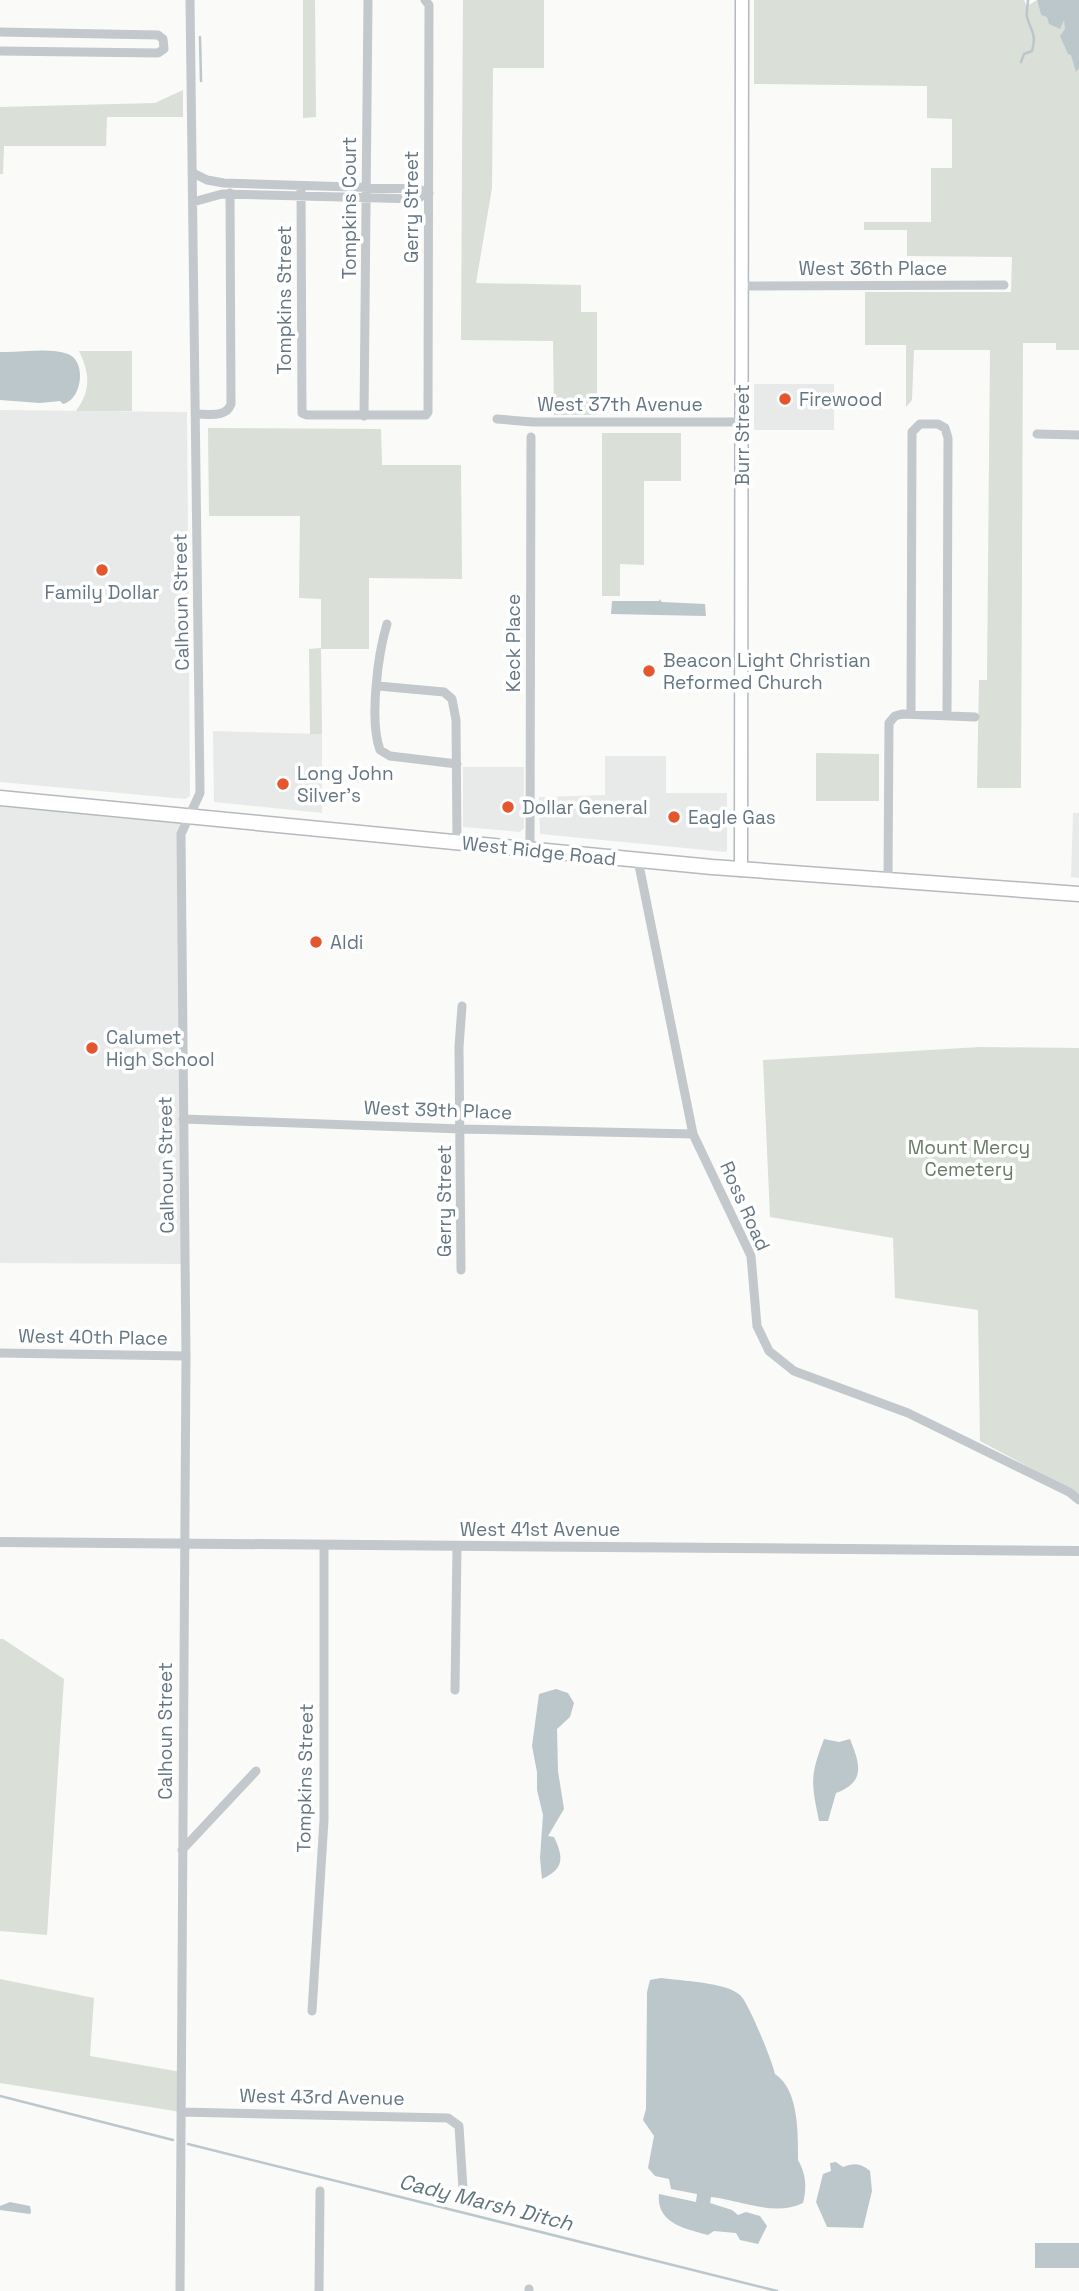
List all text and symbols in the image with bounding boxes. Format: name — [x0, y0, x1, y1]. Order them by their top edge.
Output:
street label: Tompkins Court — [337, 137, 362, 279]
street label: Gerry Street — [399, 151, 424, 263]
street label: Tompkins Street — [272, 225, 297, 375]
street label: West 36th Place — [799, 256, 947, 281]
street label: Burr Street — [730, 384, 755, 486]
place label: Firewood — [799, 387, 883, 412]
marker: Firewood — [777, 391, 793, 407]
street label: West 37th Avenue — [537, 392, 703, 417]
street label: Calhoun Street — [167, 533, 195, 671]
marker: Family Dollar — [94, 562, 110, 578]
place label: Family Dollar — [45, 580, 159, 605]
street label: Keck Place — [501, 594, 526, 692]
place label: Beacon Light Christian Reformed Church — [663, 648, 871, 695]
marker: Beacon Light Christian Reformed Church — [641, 663, 657, 679]
place label: Long John Silver's — [297, 761, 394, 808]
marker: Long John Silver's — [275, 776, 291, 792]
place label: Dollar General — [522, 795, 648, 820]
marker: Dollar General — [500, 799, 516, 815]
place label: Eagle Gas — [688, 805, 776, 830]
marker: Eagle Gas — [666, 809, 682, 825]
street label: West Ridge Road — [461, 830, 617, 872]
place label: Aldi — [330, 930, 364, 955]
marker: Aldi — [308, 934, 324, 950]
place label: Calumet High School — [106, 1025, 215, 1072]
marker: Calumet High School — [84, 1040, 100, 1056]
street label: West 39th Place — [363, 1095, 513, 1125]
street label: Calhoun Street — [152, 1096, 180, 1234]
park label: Mount Mercy Cemetery — [908, 1135, 1030, 1182]
street label: Gerry Street — [432, 1145, 457, 1257]
street label: Ross Road — [714, 1157, 776, 1255]
street label: West 40th Place — [18, 1323, 168, 1351]
street label: West 41st Avenue — [460, 1517, 620, 1542]
street label: Calhoun Street — [153, 1662, 178, 1800]
street label: Tompkins Street — [291, 1703, 319, 1853]
street label: West 43rd Avenue — [239, 2083, 405, 2111]
water label: Cady Marsh Ditch — [396, 2167, 577, 2237]

